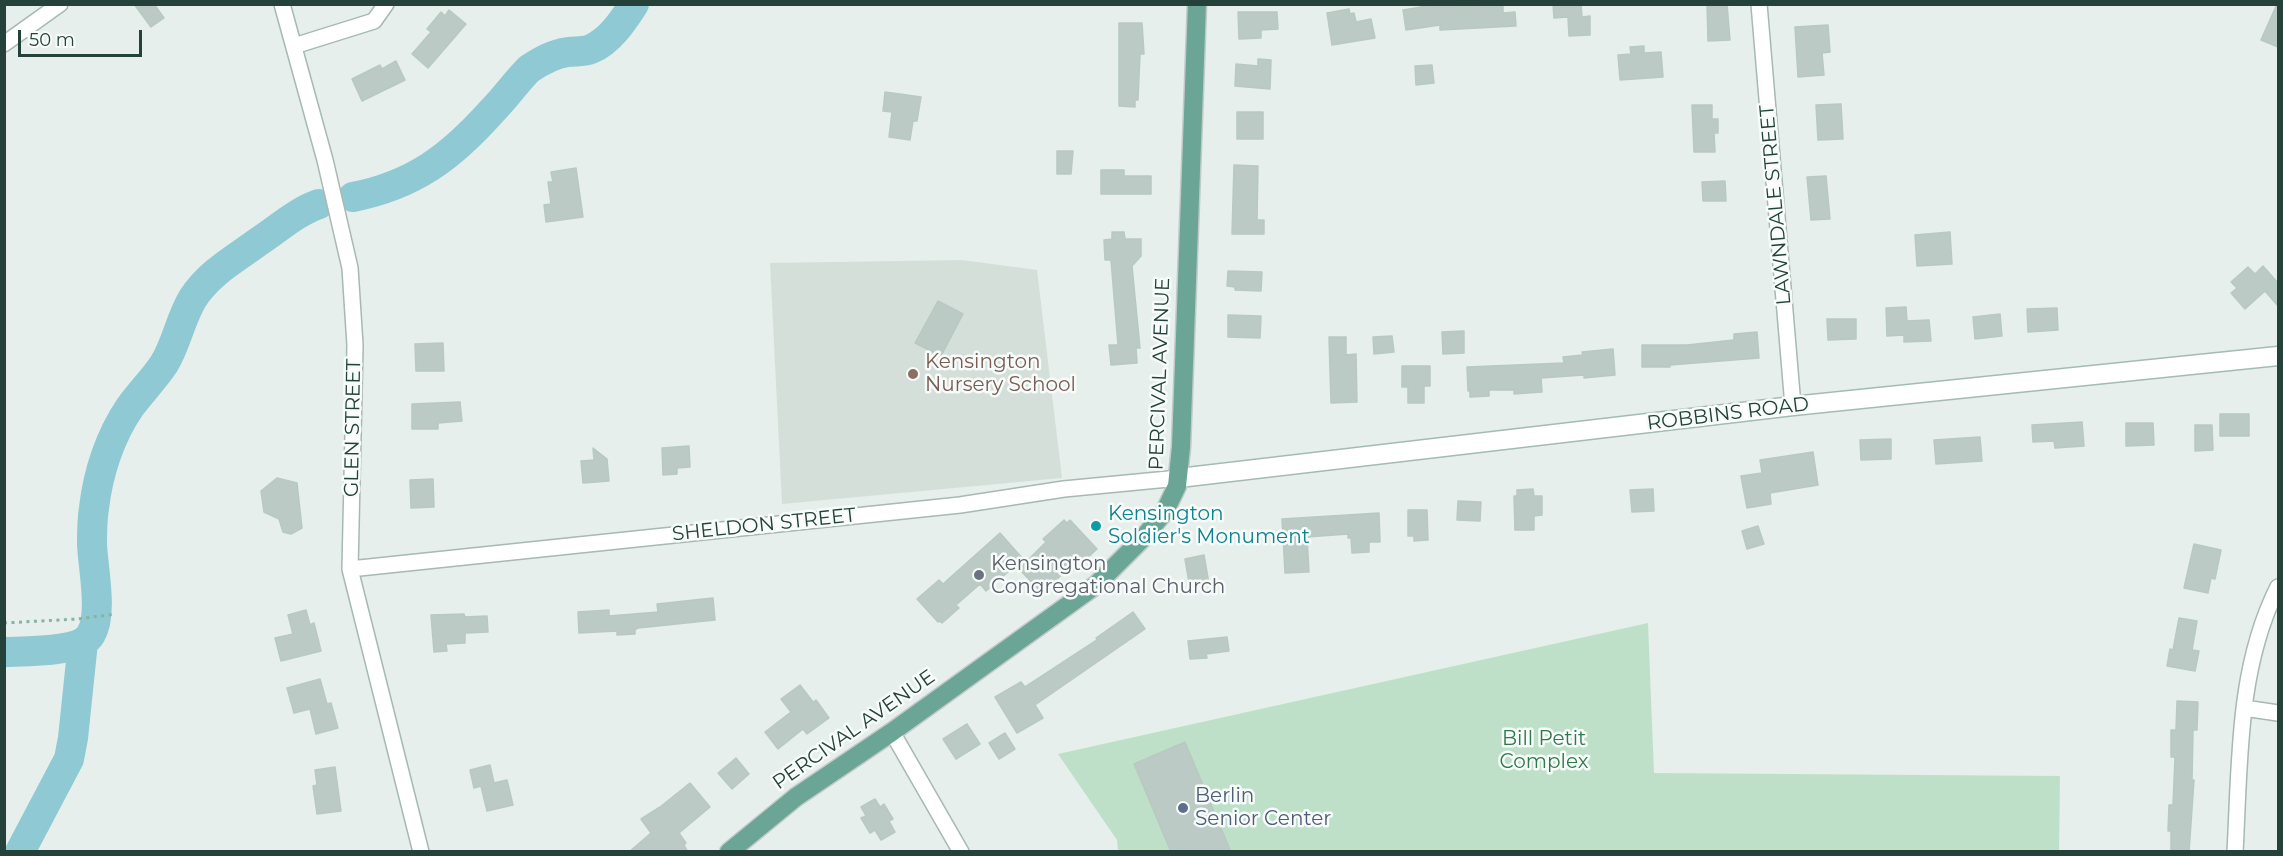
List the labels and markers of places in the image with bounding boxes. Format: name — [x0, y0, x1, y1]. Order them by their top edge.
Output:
place label: Kensington Nursery School — [925, 350, 1076, 397]
marker: Kensington Nursery School — [906, 367, 920, 381]
place label: Kensington Soldier's Monument — [1108, 502, 1310, 549]
marker: Kensington Soldier's Monument — [1089, 519, 1103, 533]
place label: Kensington Congregational Church — [991, 552, 1225, 599]
marker: Kensington Congregational Church — [972, 568, 986, 582]
place label: Berlin Senior Center — [1195, 784, 1331, 831]
marker: Berlin Senior Center — [1176, 801, 1190, 815]

